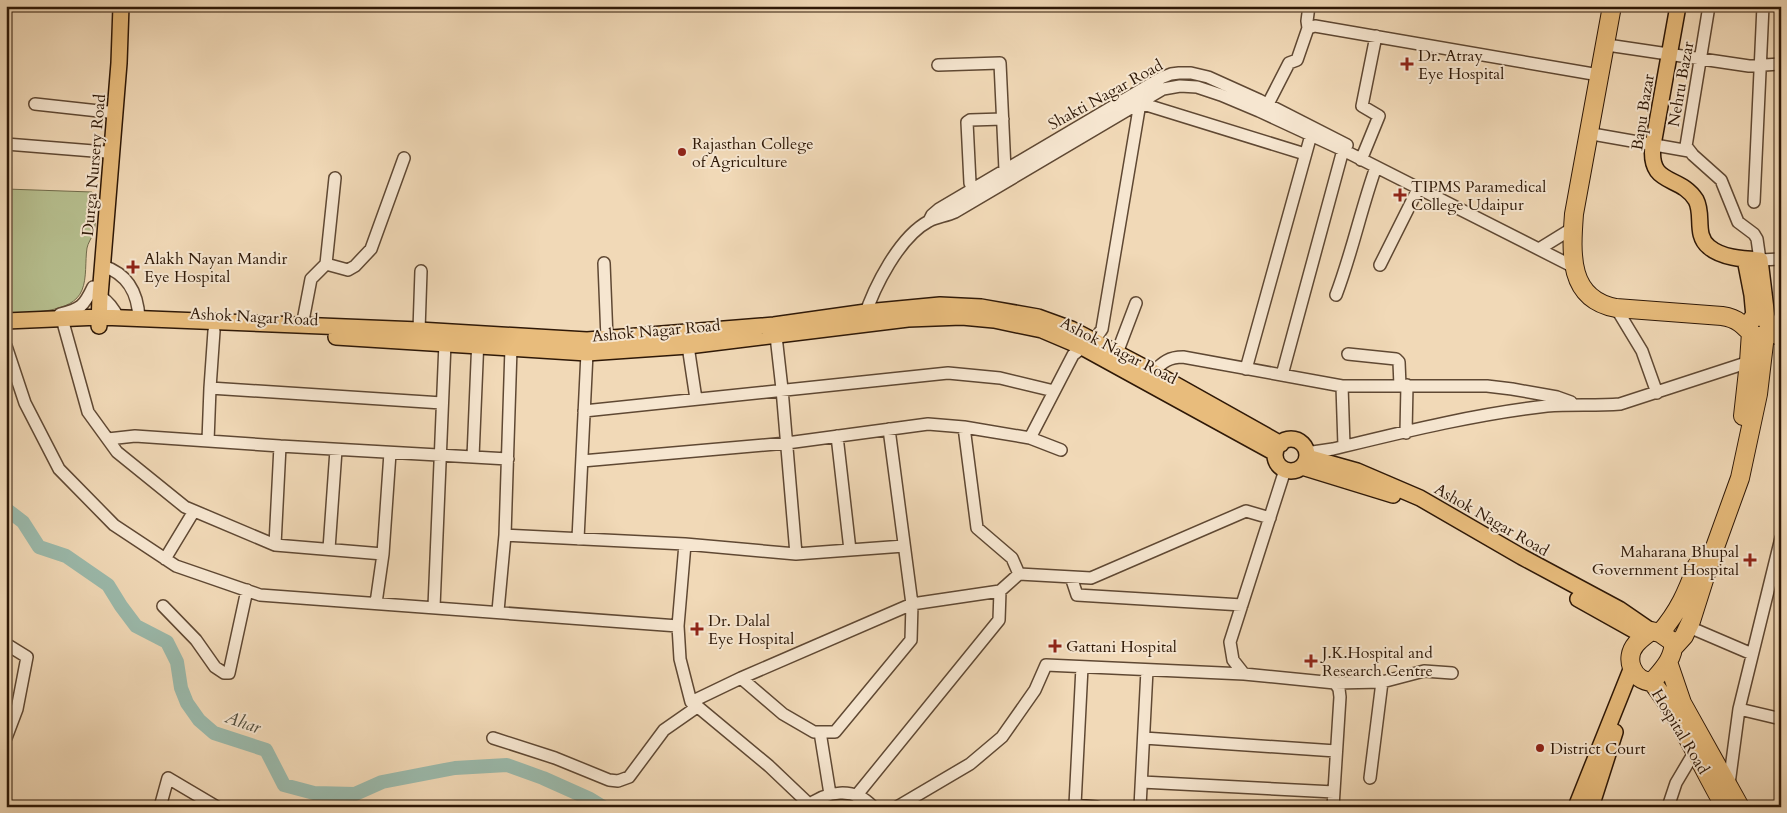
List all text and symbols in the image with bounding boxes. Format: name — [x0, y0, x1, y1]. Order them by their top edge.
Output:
street label: Nehru Bazar — [1663, 40, 1699, 129]
place label: Dr. Atray Eye Hospital — [1418, 45, 1504, 85]
street label: Shakti Nagar Road — [1044, 54, 1167, 135]
marker: Dr. Atray Eye Hospital — [1400, 57, 1414, 71]
street label: Bapu Bazar — [1626, 72, 1660, 152]
street label: Durga Nursery Road — [77, 93, 111, 237]
place label: Rajasthan College of Agriculture — [692, 133, 813, 173]
marker: Rajasthan College of Agriculture — [676, 146, 688, 158]
place label: TIPMS Paramedical College Udaipur — [1411, 176, 1546, 216]
marker: TIPMS Paramedical College Udaipur — [1393, 188, 1407, 202]
place label: Alakh Nayan Mandir Eye Hospital — [144, 248, 287, 288]
marker: Alakh Nayan Mandir Eye Hospital — [126, 260, 140, 274]
street label: Ashok Nagar Road — [189, 303, 319, 331]
street label: Ashok Nagar Road — [1056, 312, 1181, 390]
street label: Ashok Nagar Road — [591, 314, 722, 348]
street label: Ashok Nagar Road — [1430, 478, 1553, 562]
place label: Maharana Bhupal Government Hospital — [1592, 541, 1739, 581]
marker: Maharana Bhupal Government Hospital — [1743, 553, 1757, 567]
place label: Dr. Dalal Eye Hospital — [708, 610, 794, 650]
marker: Dr. Dalal Eye Hospital — [690, 622, 704, 636]
place label: Gattani Hospital — [1066, 636, 1177, 658]
marker: Gattani Hospital — [1048, 639, 1062, 653]
place label: J.K.Hospital and Research Centre — [1320, 642, 1433, 682]
marker: J.K.Hospital and Research Centre — [1304, 654, 1318, 668]
street label: Hospital Road — [1646, 685, 1715, 779]
water label: Ahar — [221, 704, 265, 741]
place label: District Court — [1550, 738, 1645, 760]
marker: District Court — [1534, 742, 1546, 754]

